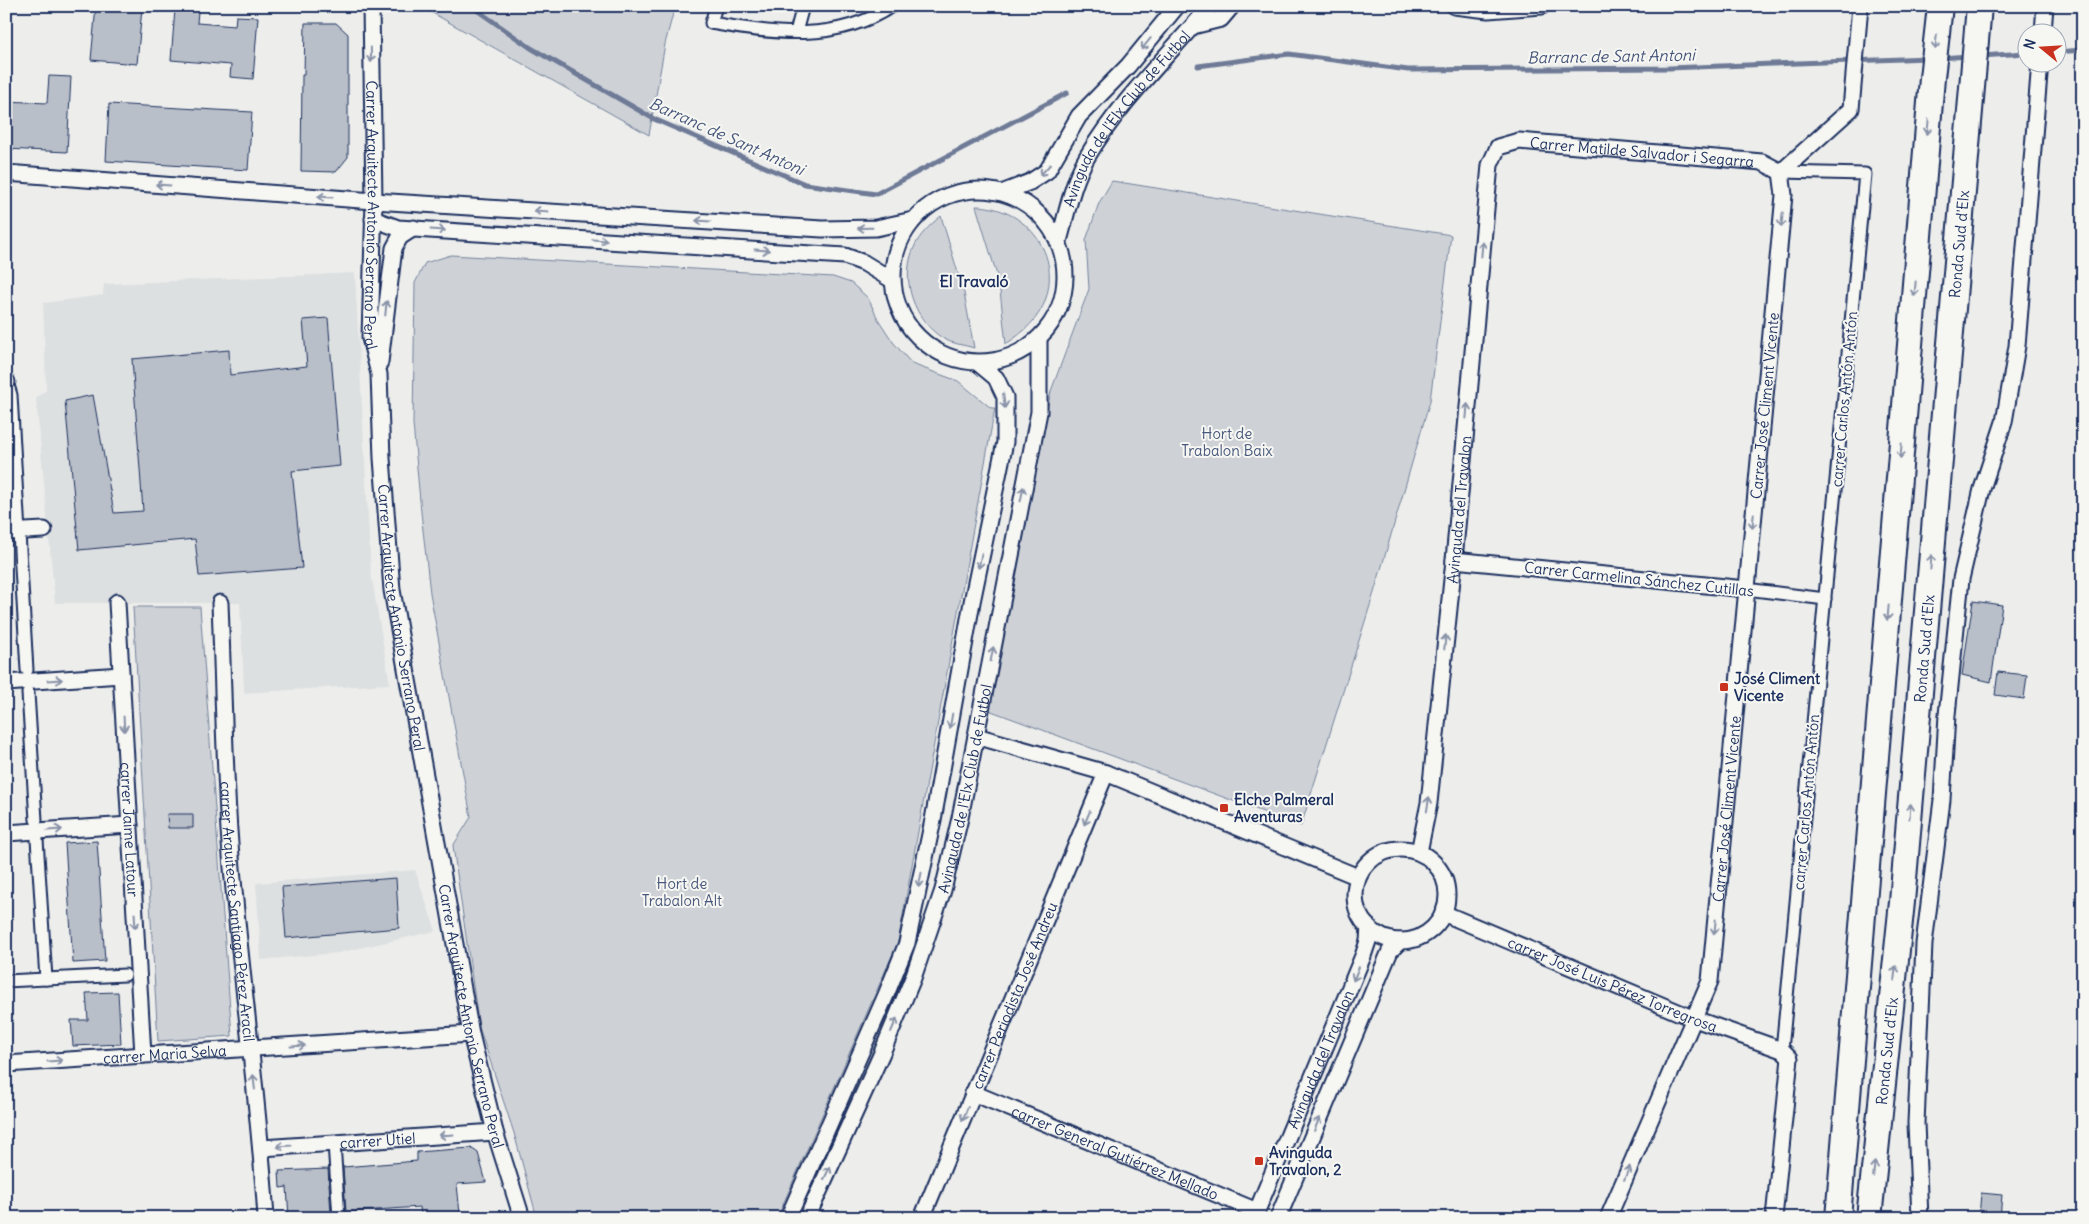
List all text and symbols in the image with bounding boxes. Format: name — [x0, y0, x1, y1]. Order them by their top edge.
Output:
north arrow — [2016, 22, 2066, 72]
street label: Avinguda de l'Elx Club de Futbol — [1059, 26, 1194, 209]
one-way arrow — [1931, 34, 1941, 50]
one-way arrow — [1141, 37, 1152, 50]
text: N — [2020, 37, 2040, 51]
water label: Barranc de Sant Antoni — [1527, 44, 1697, 67]
one-way arrow — [366, 46, 376, 63]
street label: Carrer Arquitecte Antonio Serrano Peral — [361, 80, 384, 351]
water label: Barranc de Sant Antoni — [646, 93, 810, 180]
one-way arrow — [1924, 119, 1933, 135]
street label: Carrer Matilde Salvador i Segarra — [1529, 132, 1755, 171]
one-way arrow — [1039, 163, 1051, 176]
one-way arrow — [156, 180, 172, 189]
street label: Ronda Sud d'Elx — [1944, 189, 1973, 299]
one-way arrow — [318, 193, 334, 202]
one-way arrow — [533, 207, 549, 216]
one-way arrow — [1777, 212, 1787, 228]
one-way arrow — [695, 217, 711, 226]
one-way arrow — [857, 223, 874, 233]
one-way arrow — [430, 225, 446, 234]
one-way arrow — [592, 235, 608, 245]
one-way arrow — [1478, 241, 1487, 257]
one-way arrow — [754, 246, 770, 255]
district label: El Travaló — [940, 271, 1008, 291]
one-way arrow — [1910, 281, 1920, 297]
one-way arrow — [381, 300, 391, 316]
street label: carrer Carlos Antón Antón — [1827, 310, 1861, 488]
street label: Carrer José Climent Vicente — [1746, 311, 1782, 500]
one-way arrow — [999, 393, 1009, 409]
one-way arrow — [1463, 403, 1472, 419]
park label: Hort de Trabalon Baix — [1181, 424, 1273, 460]
street label: Avinguda del Travalon — [1442, 434, 1475, 584]
one-way arrow — [1897, 443, 1906, 459]
street label: Carrer Arquitecte Antonio Serrano Peral — [375, 483, 430, 752]
one-way arrow — [1018, 487, 1028, 503]
one-way arrow — [1748, 513, 1758, 529]
one-way arrow — [975, 552, 985, 568]
one-way arrow — [1926, 554, 1935, 570]
street label: Carrer Carmelina Sánchez Cutillas — [1523, 557, 1755, 601]
street label: Ronda Sud d'Elx — [1910, 593, 1938, 703]
one-way arrow — [1883, 604, 1893, 620]
one-way arrow — [1440, 635, 1450, 651]
one-way arrow — [987, 646, 997, 662]
place label: José Climent Vicente — [1734, 669, 1821, 705]
one-way arrow — [47, 675, 63, 684]
marker: José Climent Vicente — [1718, 681, 1730, 693]
street label: Avinguda de l'Elx Club de Futbol — [933, 683, 995, 895]
one-way arrow — [945, 712, 955, 728]
street label: carrer Carlos Antón Antón — [1789, 713, 1823, 891]
street label: Carrer José Climent Vicente — [1708, 715, 1744, 903]
one-way arrow — [119, 716, 129, 732]
street label: carrer Jaime Latour — [117, 762, 143, 898]
street label: carrer Arquitecte Santiago Pérez Aracil — [217, 781, 259, 1042]
place label: Elche Palmeral Aventuras — [1234, 790, 1334, 826]
one-way arrow — [1424, 796, 1434, 812]
marker: Elche Palmeral Aventuras — [1218, 802, 1230, 814]
one-way arrow — [1905, 803, 1914, 819]
one-way arrow — [1082, 810, 1092, 825]
one-way arrow — [47, 825, 63, 834]
one-way arrow — [915, 872, 924, 888]
park label: Hort de Trabalon Alt — [642, 874, 722, 910]
street label: Carrer Arquitecte Antonio Serrano Peral — [435, 882, 509, 1150]
street label: carrer Periodista José Andreu — [967, 899, 1061, 1092]
one-way arrow — [131, 913, 140, 929]
one-way arrow — [1710, 918, 1719, 934]
street label: carrer José Luis Pérez Torregrosa — [1505, 932, 1720, 1036]
one-way arrow — [1890, 965, 1899, 981]
one-way arrow — [1351, 966, 1360, 981]
street label: Avinguda del Travalon — [1283, 987, 1357, 1131]
street label: Ronda Sud d'Elx — [1871, 995, 1902, 1106]
one-way arrow — [889, 1018, 899, 1033]
street label: carrer Maria Selva — [102, 1040, 227, 1067]
one-way arrow — [290, 1041, 306, 1050]
one-way arrow — [47, 1056, 63, 1065]
one-way arrow — [248, 1074, 258, 1090]
street label: carrer General Gutiérrez Mellado — [1009, 1101, 1222, 1204]
one-way arrow — [960, 1106, 969, 1121]
one-way arrow — [1314, 1117, 1323, 1132]
street label: carrer Utiel — [339, 1128, 416, 1152]
one-way arrow — [438, 1131, 454, 1140]
one-way arrow — [276, 1142, 292, 1151]
place label: Avinguda Travalon, 2 — [1269, 1143, 1342, 1179]
marker: Avinguda Travalon, 2 — [1253, 1155, 1265, 1167]
one-way arrow — [1869, 1162, 1879, 1178]
one-way arrow — [822, 1166, 832, 1181]
one-way arrow — [1623, 1166, 1632, 1181]

